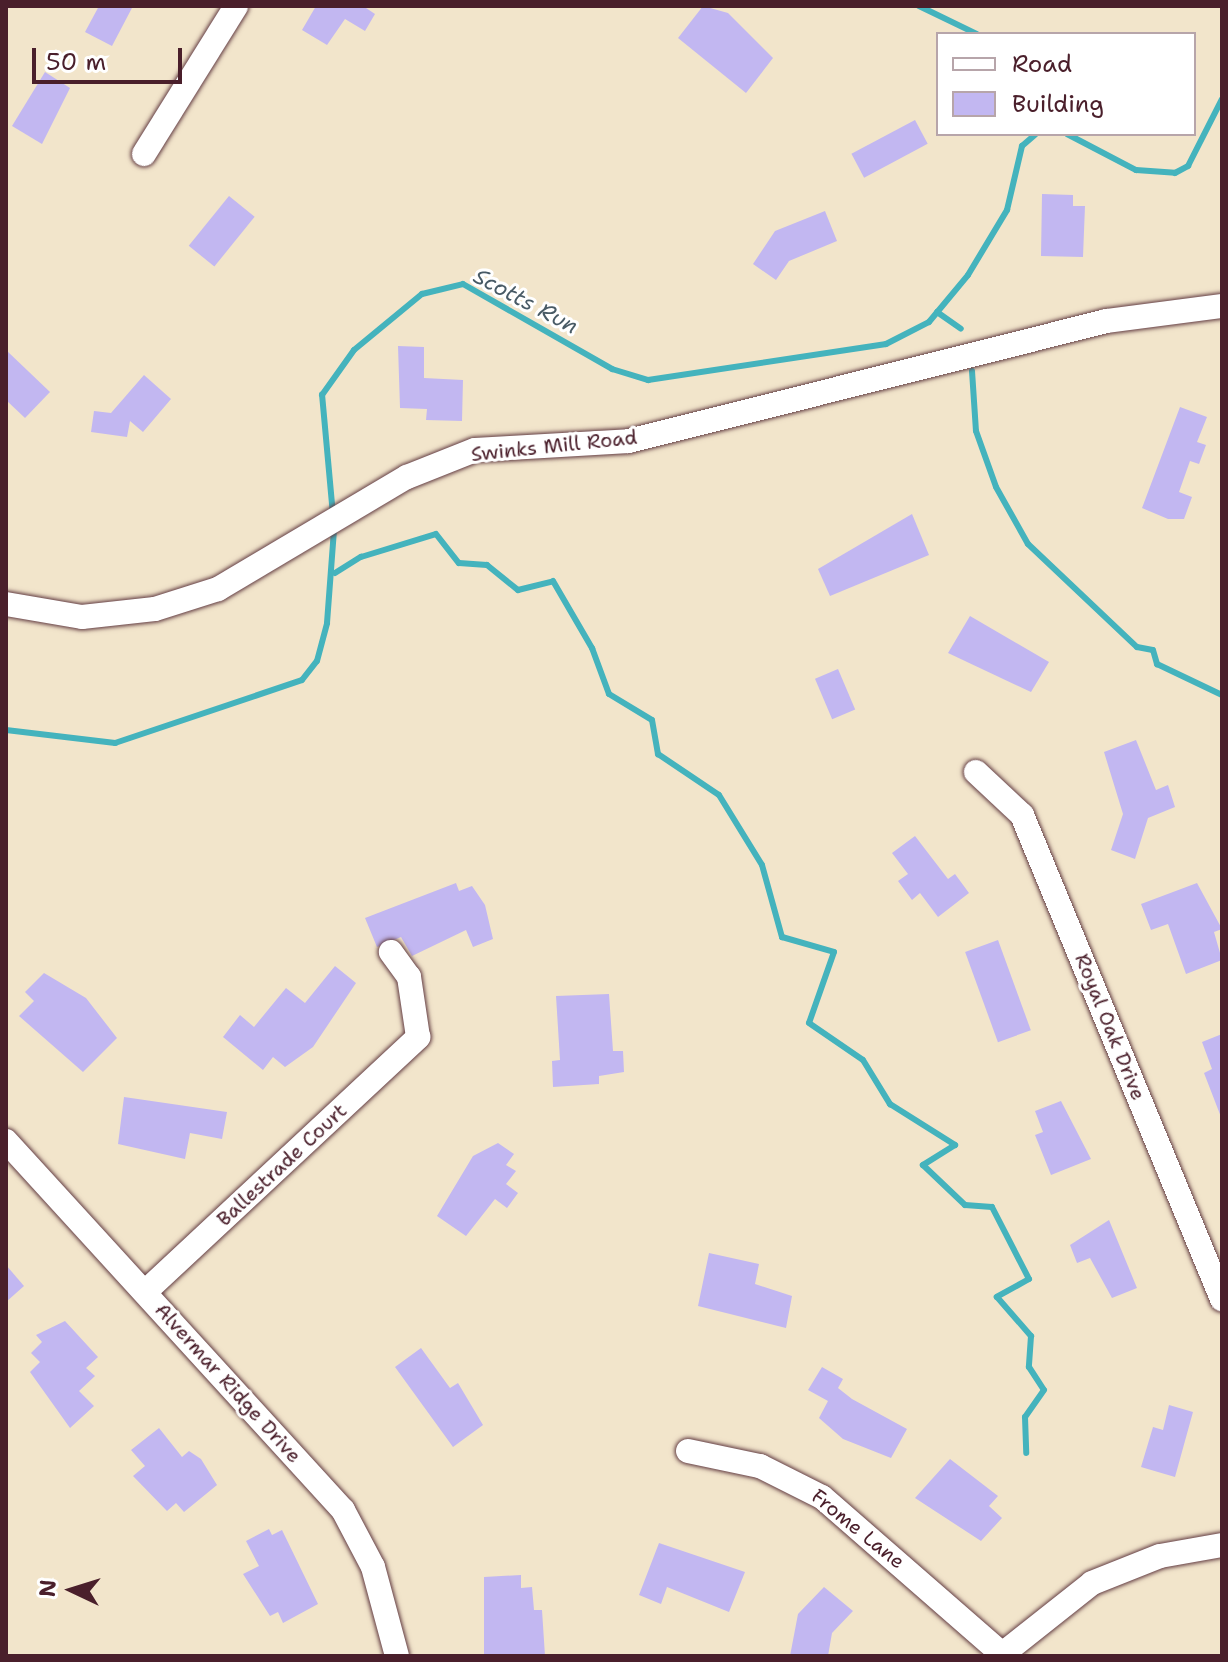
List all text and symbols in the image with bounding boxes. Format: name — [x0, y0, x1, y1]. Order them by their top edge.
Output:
scale bar — [36, 32, 186, 82]
legend — [936, 32, 1196, 136]
text: 50 m — [46, 46, 106, 78]
text: Road — [1012, 48, 1072, 80]
text: Building — [1012, 88, 1104, 120]
water label: Scotts Run — [469, 263, 583, 339]
street label: Swinks Mill Road — [470, 425, 638, 467]
street label: Royal Oak Drive — [1070, 950, 1150, 1104]
street label: Ballestrade Court — [212, 1099, 352, 1231]
street label: Alvermar Ridge Drive — [150, 1298, 306, 1468]
street label: Frome Lane — [807, 1484, 909, 1574]
north arrow — [32, 1550, 112, 1630]
text: N — [32, 1579, 63, 1598]

